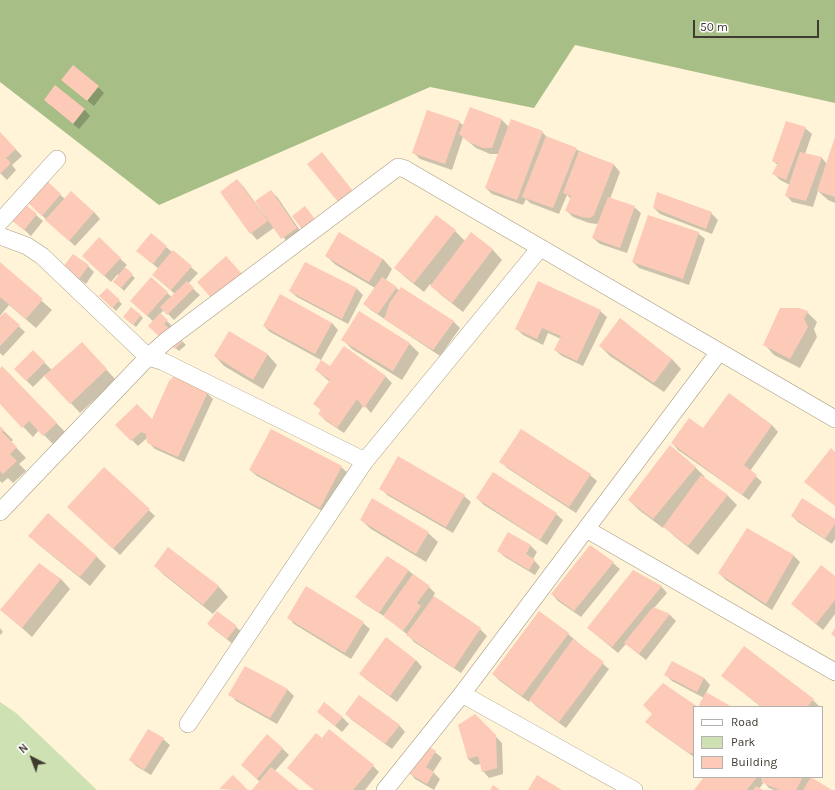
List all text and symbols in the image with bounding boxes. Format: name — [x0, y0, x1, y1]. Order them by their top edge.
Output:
scale bar — [695, 12, 821, 38]
text: 50 m — [700, 20, 728, 34]
legend — [693, 706, 823, 778]
text: Road — [731, 715, 759, 729]
text: Park — [731, 735, 755, 749]
north arrow — [12, 738, 52, 778]
text: N — [16, 741, 31, 756]
text: Building — [731, 755, 777, 769]

